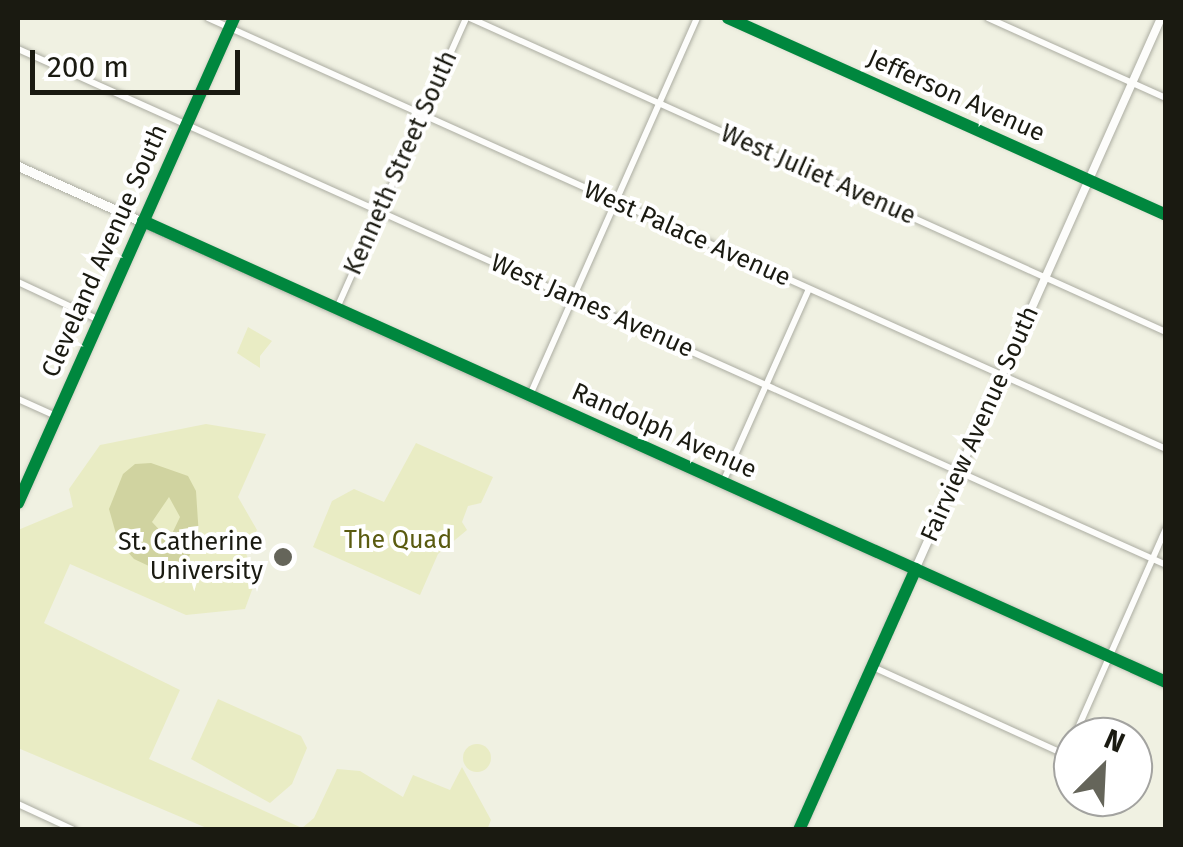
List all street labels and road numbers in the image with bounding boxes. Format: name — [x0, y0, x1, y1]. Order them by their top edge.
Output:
street label: Jefferson Avenue — [863, 43, 1049, 149]
street label: Kenneth Street South — [338, 46, 464, 280]
street label: West Juliet Avenue — [716, 119, 920, 231]
street label: Cleveland Avenue South — [36, 120, 174, 382]
street label: West Palace Avenue — [579, 175, 795, 293]
street label: West James Avenue — [486, 248, 698, 364]
street label: Fairview Avenue South — [915, 302, 1045, 546]
street label: Randolph Avenue — [567, 377, 761, 485]

